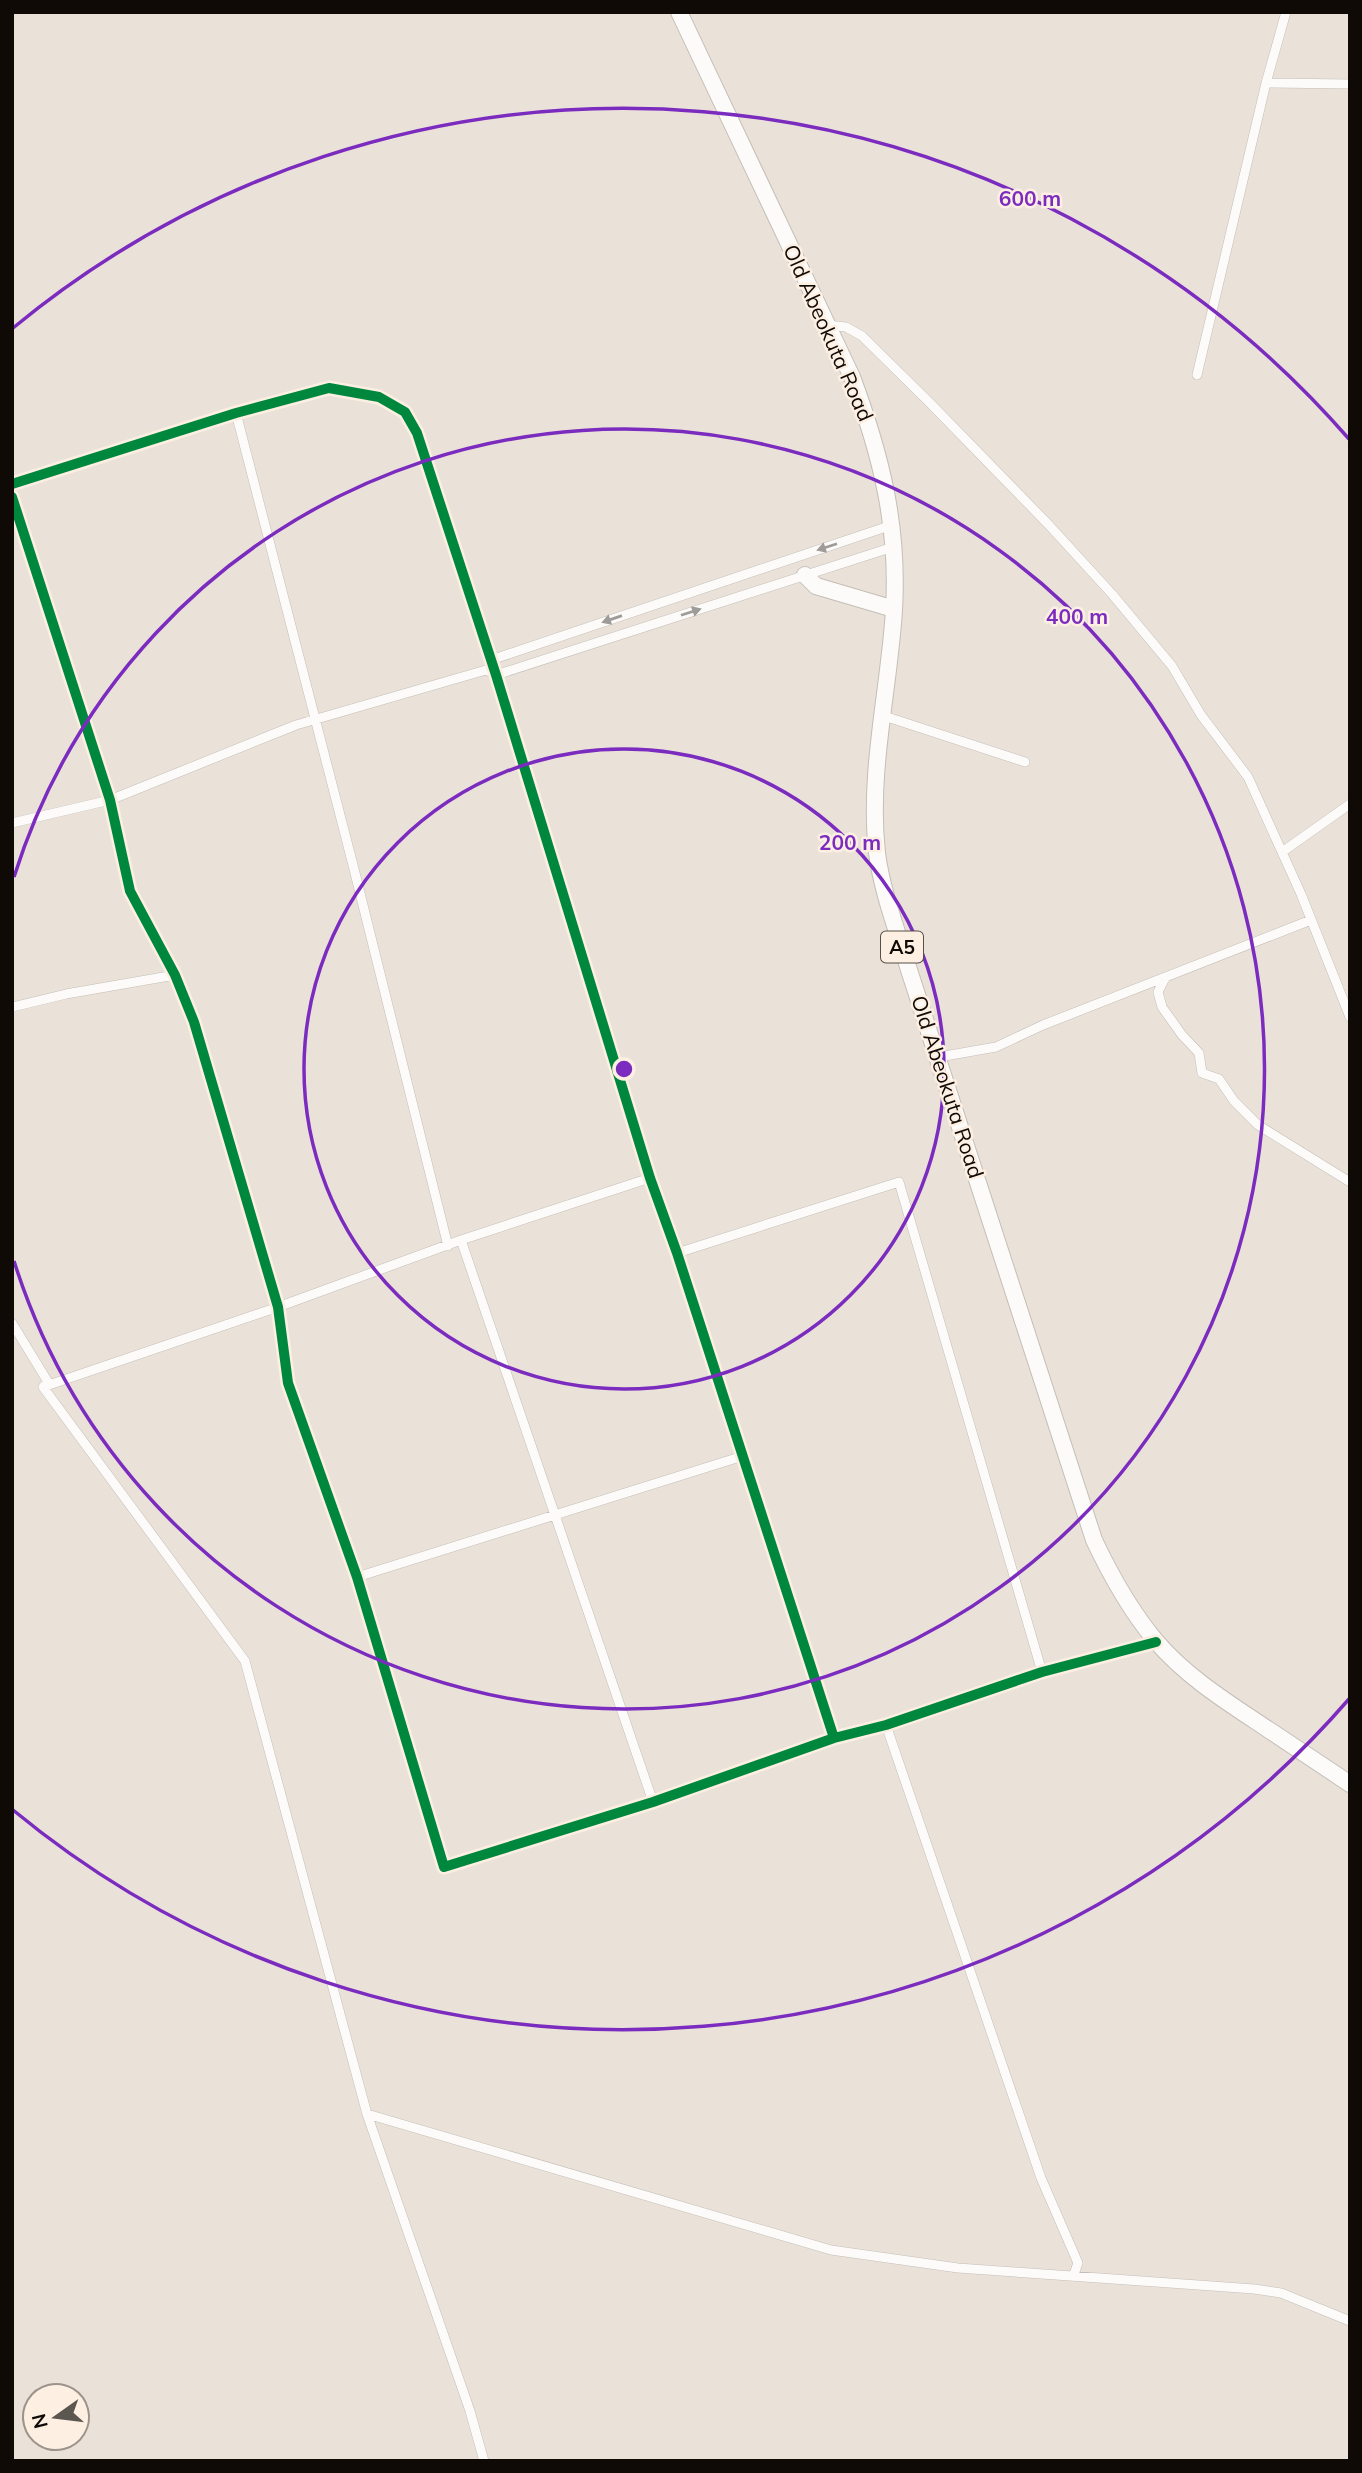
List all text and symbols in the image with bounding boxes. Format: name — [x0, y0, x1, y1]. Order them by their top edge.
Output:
text: 600 m — [999, 185, 1061, 211]
street label: Old Abeokuta Road — [778, 240, 880, 425]
one-way arrow — [817, 542, 838, 552]
text: 400 m — [1046, 603, 1108, 629]
one-way arrow — [680, 607, 701, 617]
one-way arrow — [601, 614, 622, 625]
text: 200 m — [819, 829, 881, 855]
road number: A5 — [881, 931, 923, 962]
street label: Old Abeokuta Road — [906, 992, 990, 1181]
centre of rings — [612, 1057, 636, 1081]
north arrow — [21, 2382, 91, 2452]
text: N — [26, 2411, 53, 2431]

